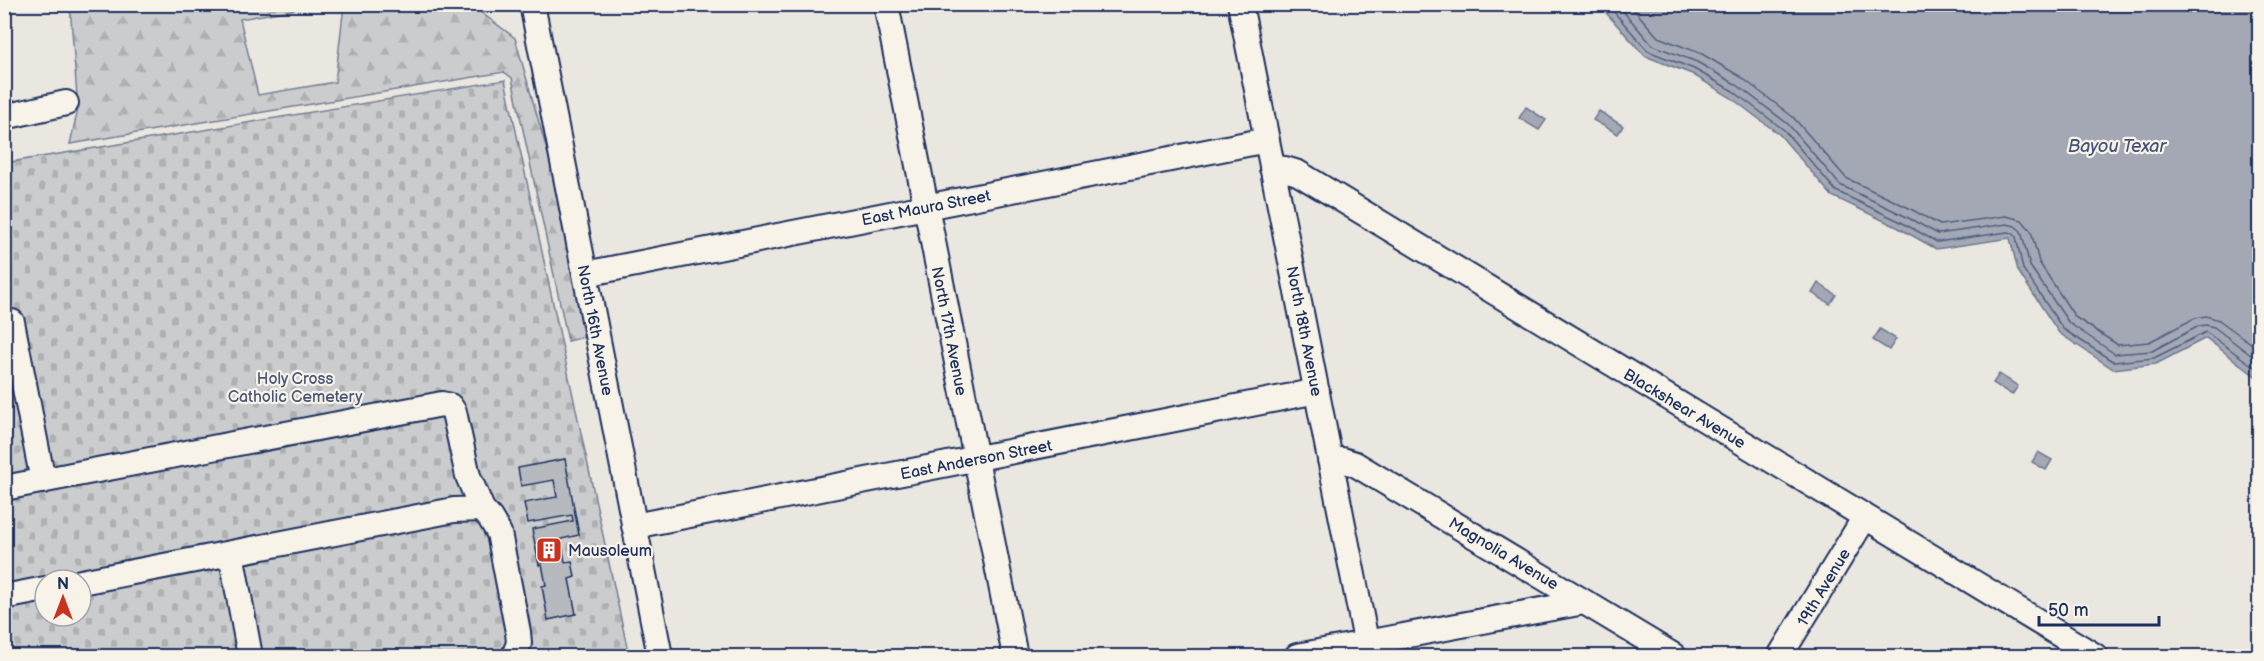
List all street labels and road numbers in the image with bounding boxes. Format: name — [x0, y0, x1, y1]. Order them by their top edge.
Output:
street label: East Maura Street — [860, 187, 992, 230]
street label: North 16th Avenue — [573, 263, 617, 398]
street label: North 18th Avenue — [1282, 264, 1326, 399]
street label: North 17th Avenue — [927, 265, 970, 398]
street label: Blackshear Avenue — [1620, 365, 1749, 453]
street label: East Anderson Street — [899, 436, 1054, 484]
street label: Magnolia Avenue — [1445, 514, 1562, 595]
street label: 19th Avenue — [1794, 545, 1855, 630]

